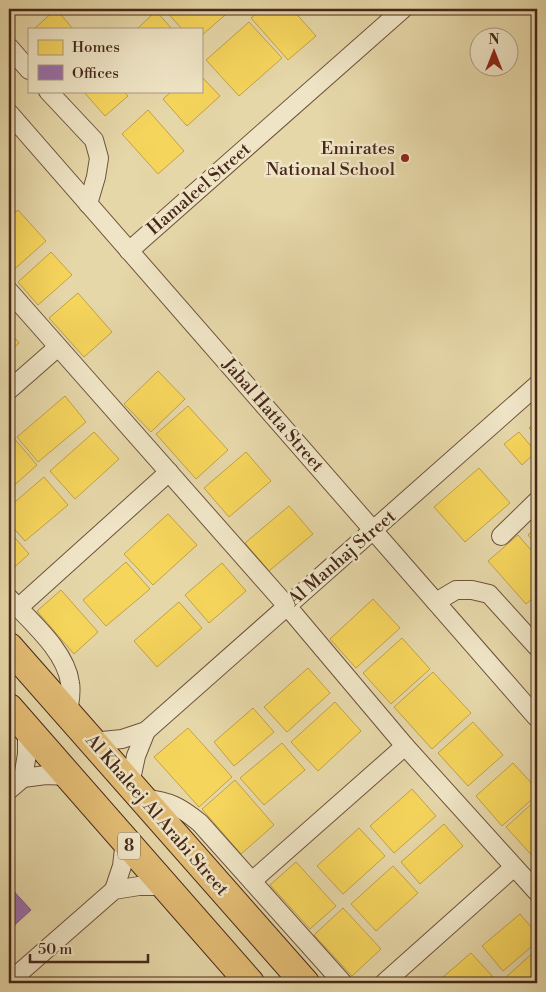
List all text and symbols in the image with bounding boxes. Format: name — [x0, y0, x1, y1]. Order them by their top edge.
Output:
legend — [28, 28, 202, 92]
north arrow — [468, 28, 518, 78]
text: N — [488, 31, 500, 49]
text: Homes — [72, 38, 120, 57]
text: Offices — [72, 64, 119, 83]
street label: Hamaleel Street — [142, 137, 256, 240]
place label: Emirates National School — [266, 137, 396, 181]
marker: Emirates National School — [399, 152, 411, 164]
street label: Jabal Hatta Street — [217, 353, 329, 477]
street label: Al Manhaj Street — [283, 505, 401, 612]
street label: Al Khaleej Al Arabi Street — [80, 729, 234, 901]
road number: 8 — [118, 832, 140, 859]
scale bar — [30, 932, 148, 964]
text: 50 m — [38, 940, 72, 959]

